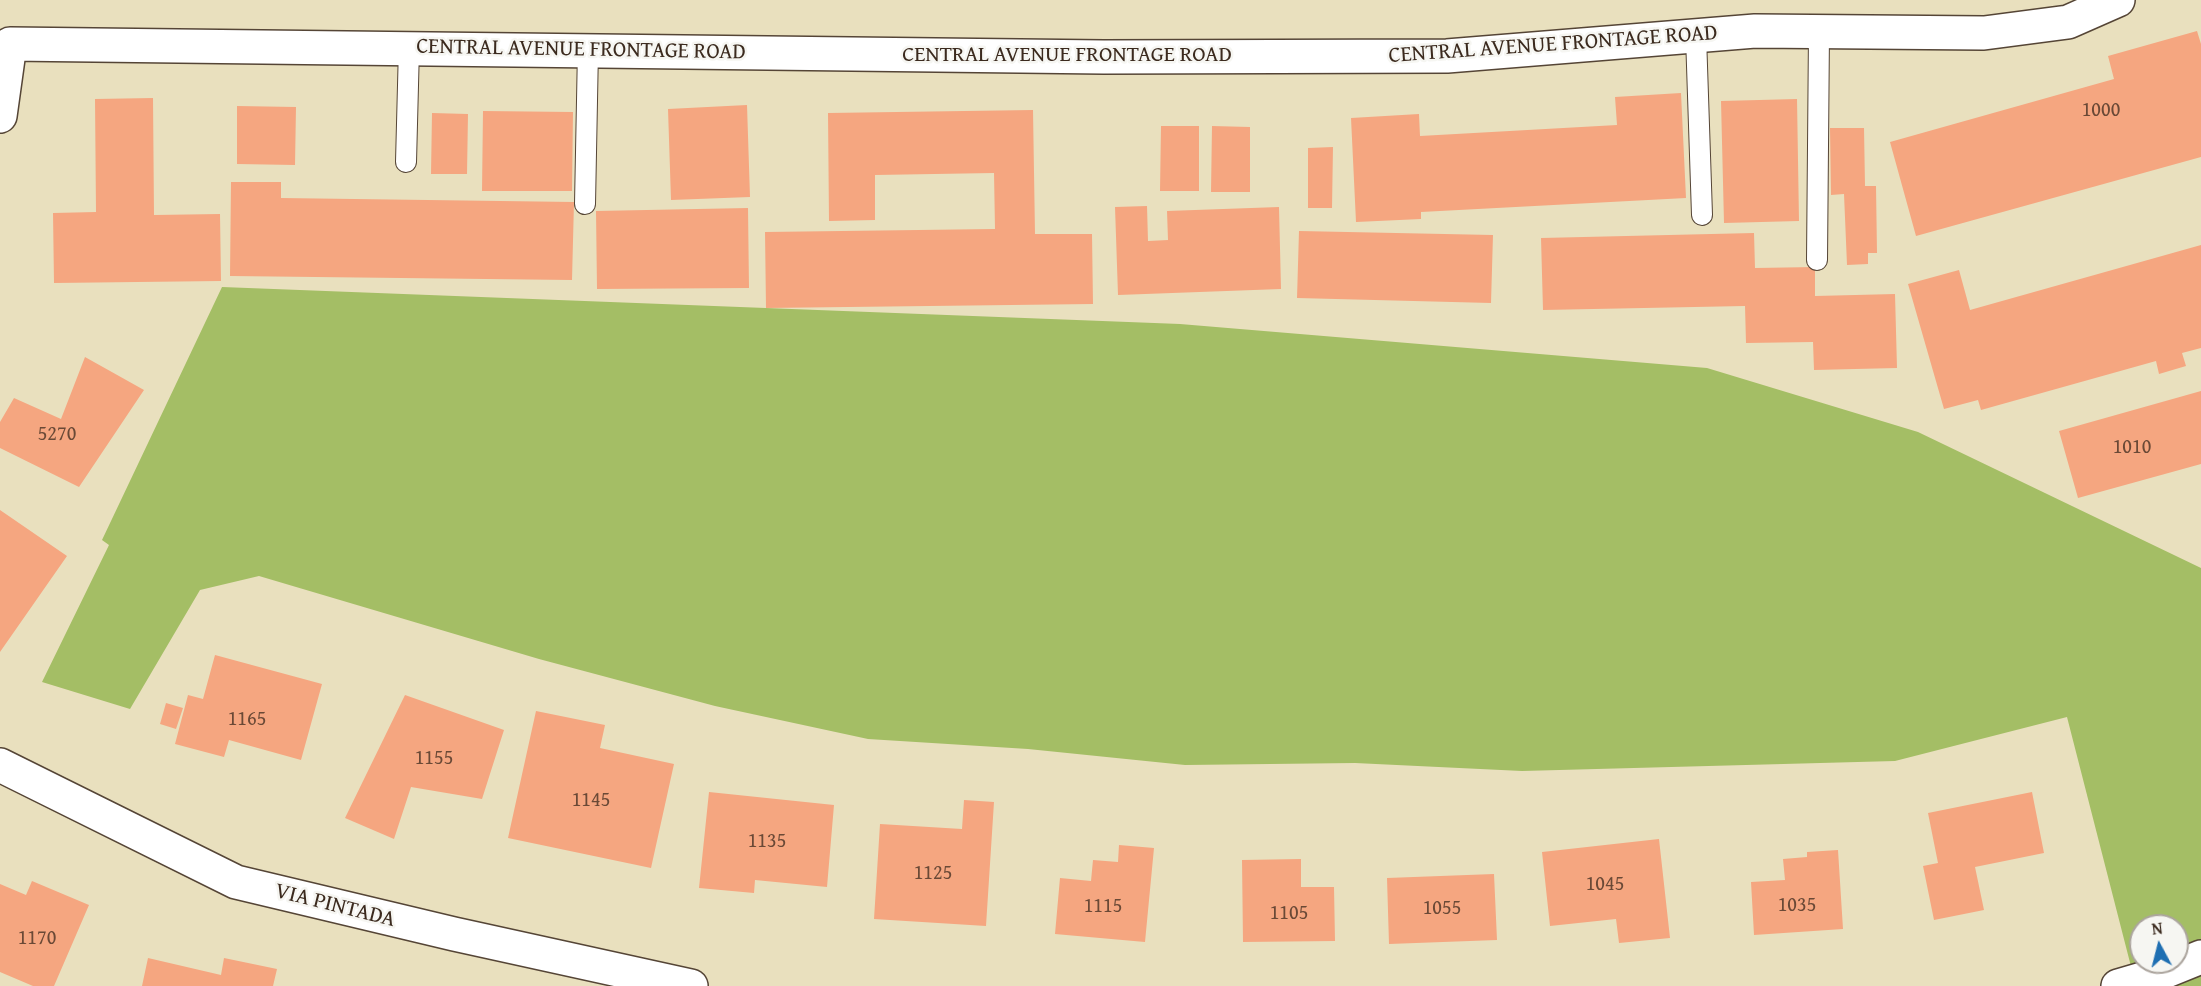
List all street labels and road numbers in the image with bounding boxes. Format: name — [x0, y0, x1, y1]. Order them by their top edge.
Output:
street label: CENTRAL AVENUE FRONTAGE ROAD — [1388, 20, 1718, 70]
street label: CENTRAL AVENUE FRONTAGE ROAD — [416, 34, 746, 66]
street label: CENTRAL AVENUE FRONTAGE ROAD — [902, 42, 1232, 68]
street label: VIA PINTADA — [272, 878, 398, 934]

